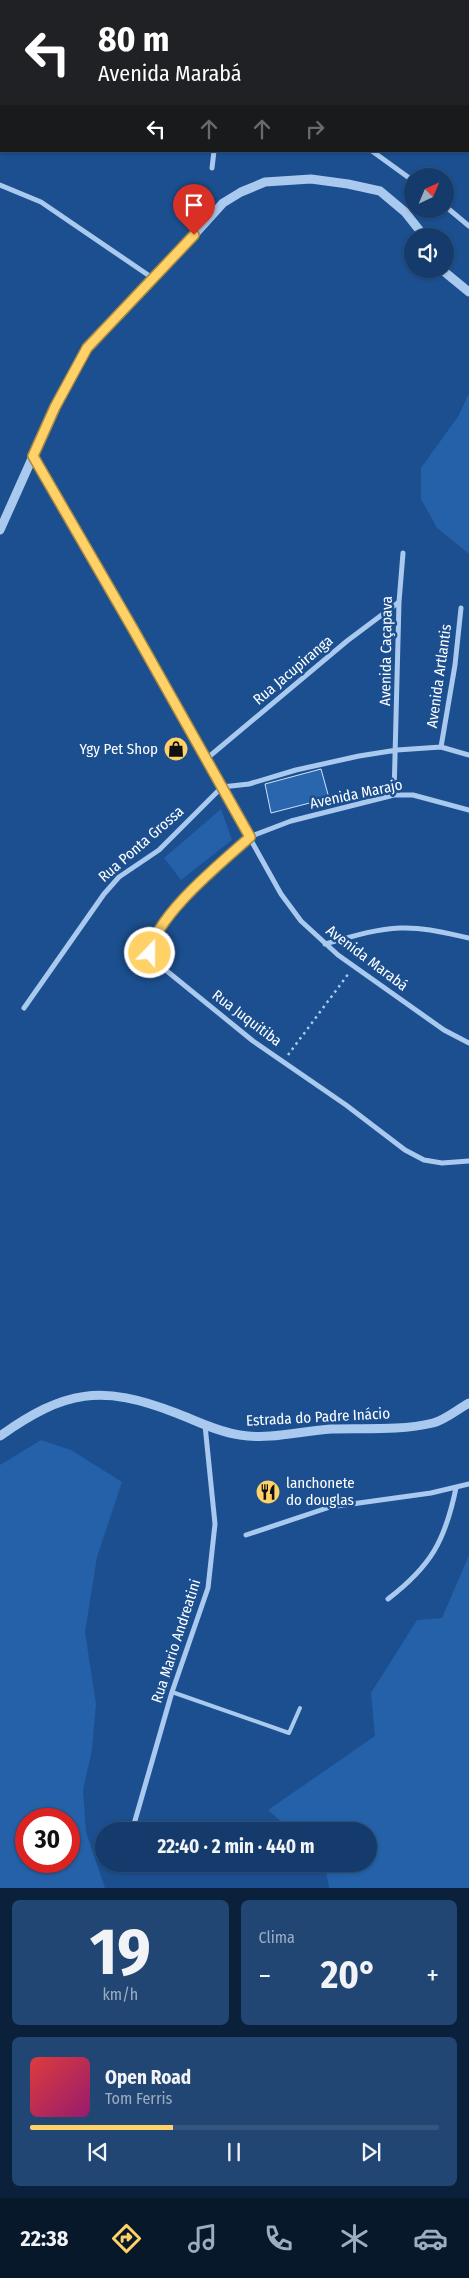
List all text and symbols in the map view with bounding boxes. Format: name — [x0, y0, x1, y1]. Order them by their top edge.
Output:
text: 80 m — [98, 18, 170, 60]
icon: left — [15, 20, 80, 85]
text: Avenida Marabá — [98, 60, 242, 87]
icon: left — [142, 115, 170, 143]
icon: ahead — [195, 115, 223, 143]
icon: ahead — [248, 115, 276, 143]
icon: right — [301, 115, 329, 143]
north arrow — [404, 168, 454, 218]
map controls — [404, 168, 454, 278]
pin — [173, 184, 215, 235]
icon: arrive — [180, 191, 208, 219]
button: sound — [404, 228, 454, 278]
street label: Avenida Caçapava — [376, 596, 396, 706]
street label: Avenida Artlantis — [423, 623, 455, 729]
street label: Rua Jacupiranga — [250, 631, 336, 709]
shop icon: Ygy Pet Shop — [163, 736, 189, 762]
place label: Ygy Pet Shop — [80, 740, 158, 758]
street label: Avenida Marajo — [308, 775, 404, 813]
street label: Rua Ponta Grossa — [95, 802, 187, 886]
street label: Avenida Marabá — [323, 921, 411, 995]
position arrow — [123, 926, 175, 978]
street label: Rua Juquitiba — [209, 986, 285, 1050]
street label: Estrada do Padre Inácio — [246, 1404, 391, 1430]
place label: lanchonete do douglas — [286, 1474, 355, 1509]
restaurant icon: lanchonete do douglas — [255, 1479, 281, 1505]
street label: Rua Mario Andreatini — [148, 1577, 204, 1705]
speed limit sign: 30 — [15, 1808, 80, 1873]
text: 22:40 · 2 min · 440 m — [158, 1835, 314, 1858]
text: 19 — [90, 1913, 151, 1991]
text: Clima — [259, 1928, 295, 1947]
text: 20° — [321, 1952, 377, 1998]
text: − — [259, 1959, 271, 1992]
text: + — [426, 1959, 439, 1992]
text: km/h — [102, 1985, 138, 2004]
text: Open Road — [105, 2066, 191, 2089]
text: Tom Ferris — [105, 2089, 172, 2108]
icon: previous — [84, 2138, 112, 2166]
icon: pause — [220, 2138, 248, 2166]
icon: next — [357, 2138, 385, 2166]
icon: directions — [109, 2221, 144, 2256]
icon: music — [185, 2221, 220, 2256]
icon: phone — [261, 2221, 296, 2256]
icon: climate — [337, 2221, 372, 2256]
icon: car — [413, 2221, 448, 2256]
text: 22:38 — [21, 2225, 68, 2252]

